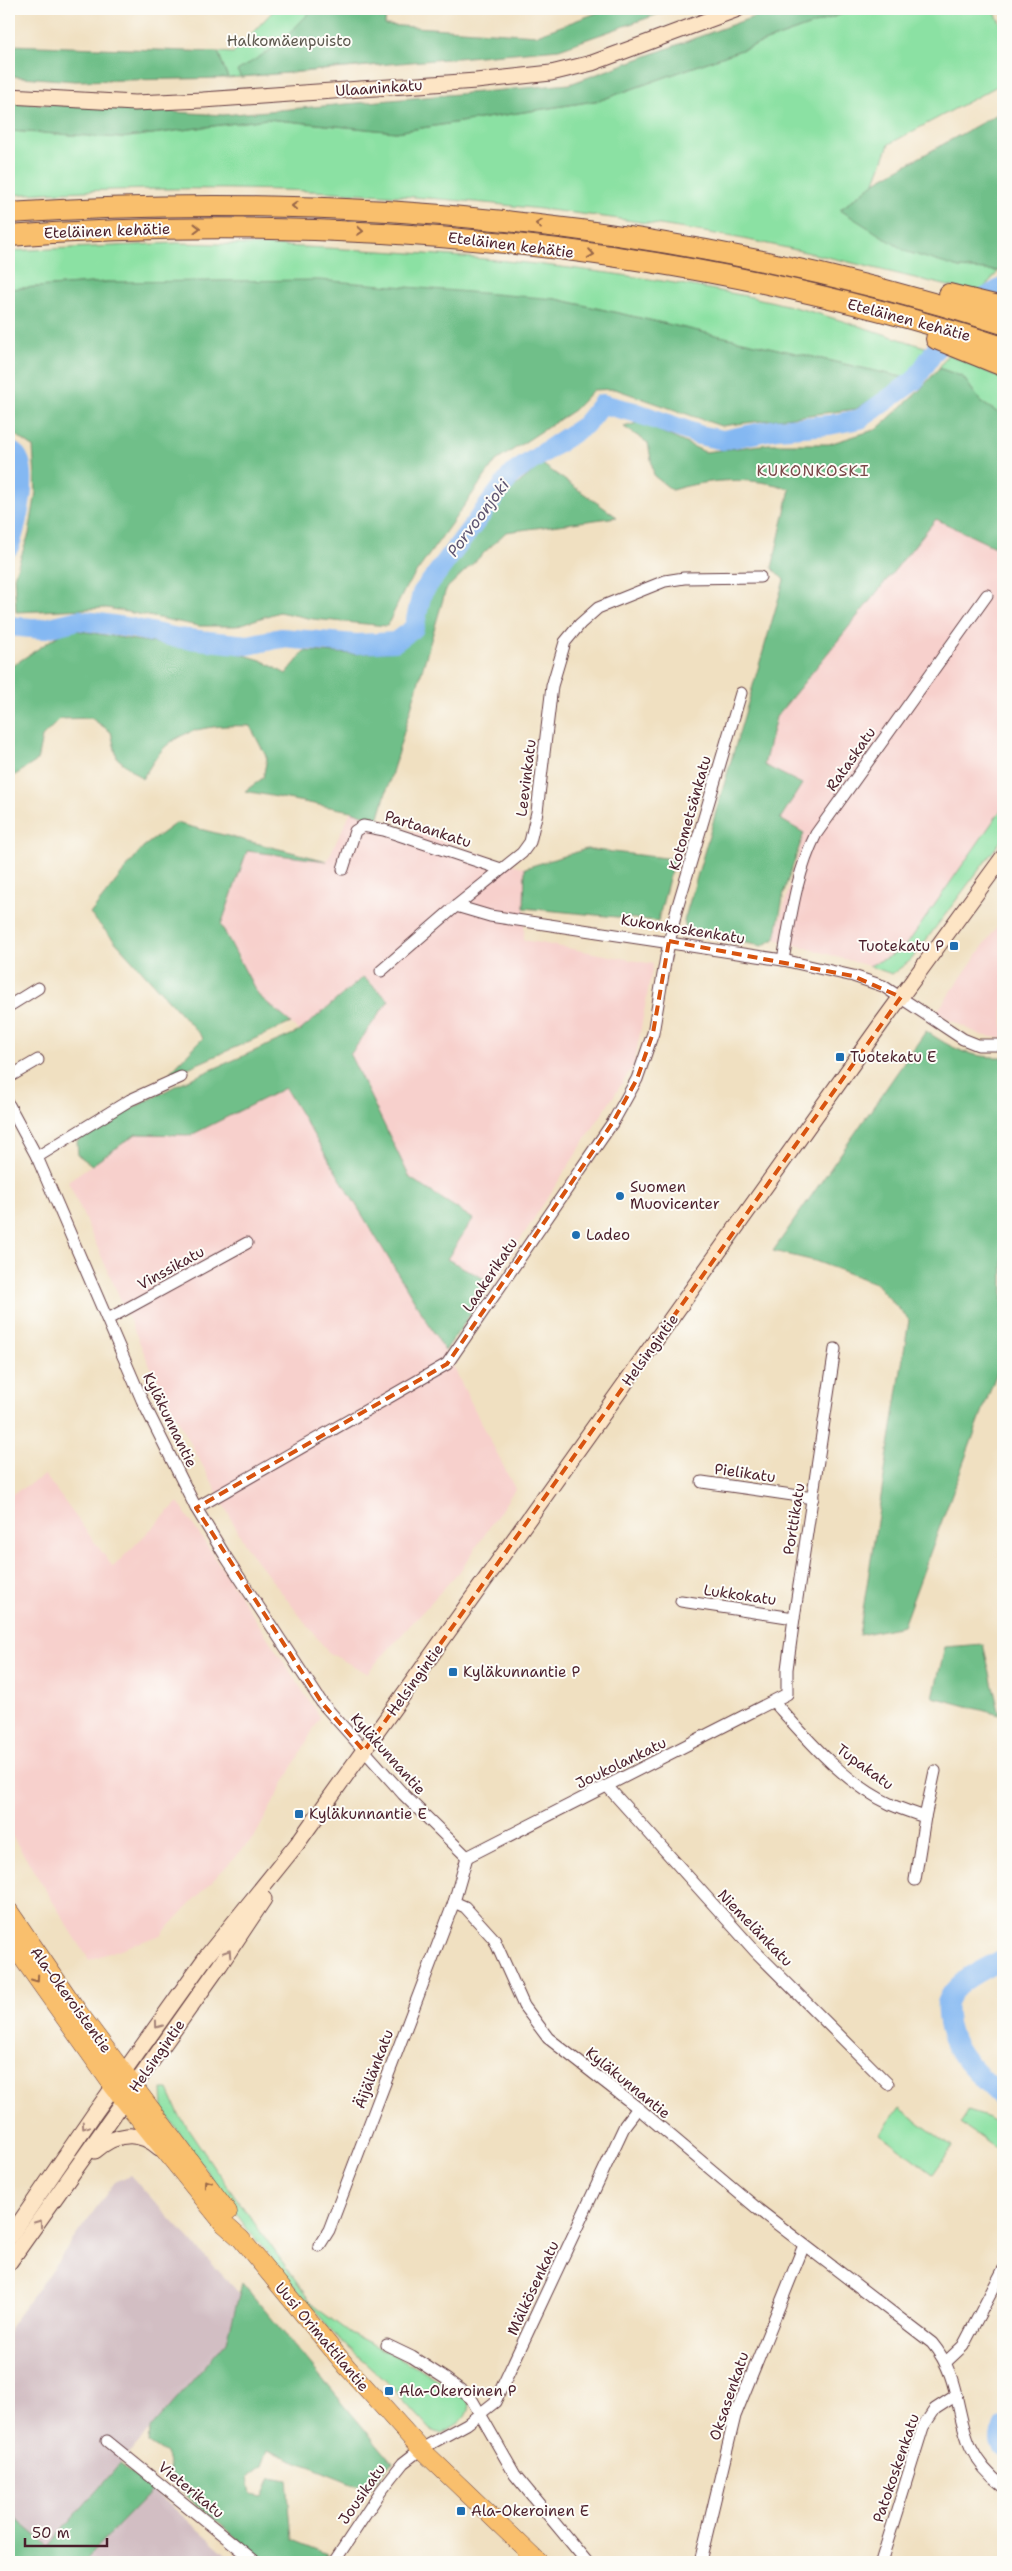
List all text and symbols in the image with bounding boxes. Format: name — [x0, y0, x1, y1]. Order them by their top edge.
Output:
park label: Halkomäenpuisto — [227, 31, 351, 51]
street label: Ulaaninkatu — [335, 75, 423, 101]
one-way arrow — [291, 201, 299, 212]
street label: Eteläinen kehätie — [43, 219, 171, 243]
one-way arrow — [535, 220, 543, 230]
one-way arrow — [194, 223, 202, 233]
one-way arrow — [356, 226, 364, 237]
street label: Eteläinen kehätie — [447, 227, 575, 263]
one-way arrow — [587, 248, 595, 259]
street label: Eteläinen kehätie — [845, 294, 973, 346]
district label: KUKONKOSKI — [756, 460, 870, 481]
water label: Porvoonjoki — [442, 475, 514, 561]
street label: Rataskatu — [822, 723, 880, 795]
street label: Leevinkatu — [511, 738, 541, 818]
street label: Kotometsänkatu — [664, 753, 716, 873]
street label: Partaankatu — [382, 806, 474, 852]
street label: Kukonkoskenkatu — [620, 909, 746, 949]
place label: Tuotekatu P — [858, 936, 944, 956]
marker: Tuotekatu P — [948, 940, 960, 952]
place label: Tuotekatu E — [850, 1047, 936, 1067]
marker: Tuotekatu E — [834, 1051, 846, 1063]
place label: Suomen Muovicenter — [630, 1177, 720, 1214]
marker: Suomen Muovicenter — [614, 1190, 626, 1202]
place label: Ladeo — [586, 1225, 630, 1245]
marker: Ladeo — [570, 1229, 582, 1241]
street label: Laakerikatu — [458, 1234, 522, 1316]
street label: Vinssikatu — [134, 1241, 208, 1295]
street label: Helsingintie — [617, 1310, 683, 1390]
street label: Kyläkunnantie — [138, 1369, 202, 1471]
street label: Pielikatu — [713, 1459, 777, 1487]
street label: Porttikatu — [778, 1482, 810, 1556]
street label: Lukkokatu — [702, 1580, 778, 1610]
street label: Helsingintie — [382, 1640, 448, 1720]
place label: Kyläkunnantie P — [463, 1662, 581, 1682]
marker: Kyläkunnantie P — [447, 1666, 459, 1678]
street label: Kyläkunnantie — [346, 1709, 430, 1799]
street label: Joukolankatu — [572, 1732, 670, 1794]
street label: Tupakatu — [832, 1739, 898, 1795]
place label: Kyläkunnantie E — [309, 1804, 427, 1824]
marker: Kyläkunnantie E — [293, 1808, 305, 1820]
street label: Niemelänkatu — [713, 1885, 797, 1971]
street label: Ala-Okeroistentie — [26, 1943, 116, 2057]
one-way arrow — [222, 1950, 231, 1959]
one-way arrow — [30, 1973, 39, 1983]
street label: Helsingintie — [125, 2016, 189, 2096]
one-way arrow — [155, 2019, 164, 2028]
street label: Äijälänkatu — [350, 2026, 398, 2112]
street label: Kyläkunnantie — [581, 2043, 675, 2123]
one-way arrow — [82, 2121, 91, 2130]
one-way arrow — [204, 2179, 213, 2189]
one-way arrow — [33, 2220, 42, 2229]
street label: Mälkösenkatu — [502, 2237, 564, 2339]
street label: Uusi Orimattilantie — [270, 2278, 374, 2396]
street label: Oksasenkatu — [704, 2349, 754, 2443]
place label: Ala-Okeroinen P — [399, 2381, 517, 2401]
marker: Ala-Okeroinen P — [383, 2385, 395, 2397]
street label: Patokoskenkatu — [868, 2411, 924, 2525]
street label: Vieterikatu — [154, 2457, 228, 2523]
street label: Jousikatu — [334, 2460, 390, 2528]
place label: Ala-Okeroinen E — [471, 2501, 589, 2521]
marker: Ala-Okeroinen E — [455, 2505, 467, 2517]
scale bar — [25, 2516, 108, 2548]
text: 50 m — [32, 2523, 70, 2543]

